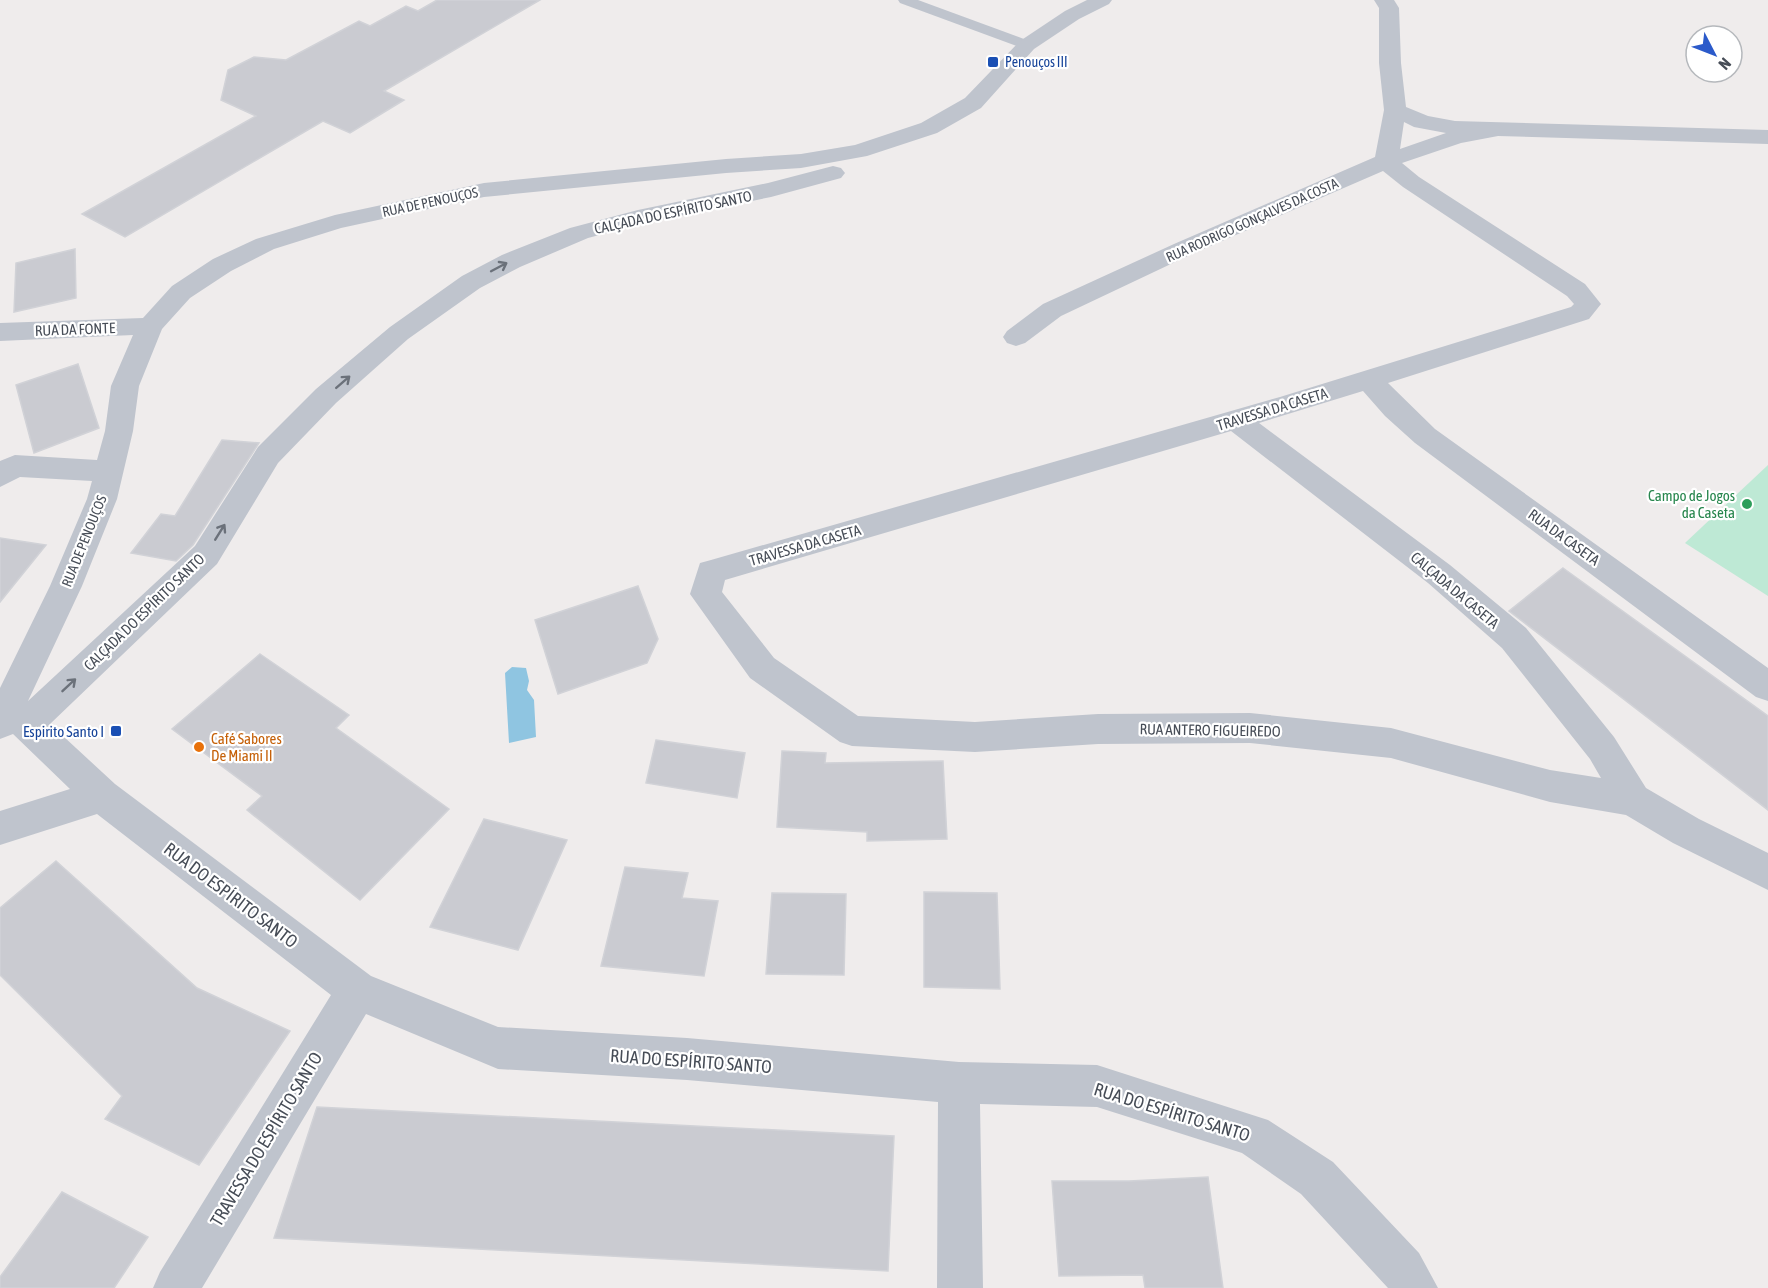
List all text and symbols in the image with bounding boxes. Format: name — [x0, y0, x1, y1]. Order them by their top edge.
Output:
north arrow — [1684, 24, 1744, 84]
place label: Penouços III — [1005, 54, 1068, 70]
marker: Penouços III — [986, 55, 1000, 69]
text: N — [1715, 55, 1735, 74]
street label: RUA RODRIGO GONÇALVES DA COSTA — [1164, 175, 1341, 265]
street label: RUA DE PENOUÇOS — [381, 184, 479, 220]
street label: CALÇADA DO ESPÍRITO SANTO — [593, 187, 754, 237]
one-way arrow — [490, 261, 508, 272]
street label: RUA DA FONTE — [35, 319, 116, 339]
one-way arrow — [335, 375, 350, 389]
street label: TRAVESSA DA CASETA — [1215, 384, 1330, 434]
place label: Campo de Jogos da Caseta — [1648, 487, 1735, 521]
street label: RUA DE PENOUÇOS — [58, 493, 110, 589]
marker: Campo de Jogos da Caseta — [1740, 497, 1754, 511]
street label: RUA DA CASETA — [1525, 506, 1603, 569]
street label: TRAVESSA DA CASETA — [747, 521, 863, 569]
one-way arrow — [215, 524, 227, 541]
street label: CALÇADA DA CASETA — [1408, 548, 1503, 632]
street label: CALÇADA DO ESPÍRITO SANTO — [80, 550, 208, 674]
one-way arrow — [61, 677, 76, 692]
street label: RUA ANTERO FIGUEIREDO — [1139, 720, 1281, 740]
place label: Espirito Santo I — [23, 723, 104, 740]
marker: Espirito Santo I — [109, 724, 123, 738]
place label: Café Sabores De Miami II — [211, 730, 282, 764]
marker: Café Sabores De Miami II — [192, 740, 206, 754]
street label: RUA DO ESPÍRITO SANTO — [160, 838, 302, 952]
street label: RUA DO ESPÍRITO SANTO — [610, 1045, 772, 1077]
street label: TRAVESSA DO ESPÍRITO SANTO — [206, 1048, 326, 1230]
street label: RUA DO ESPÍRITO SANTO — [1092, 1078, 1252, 1146]

